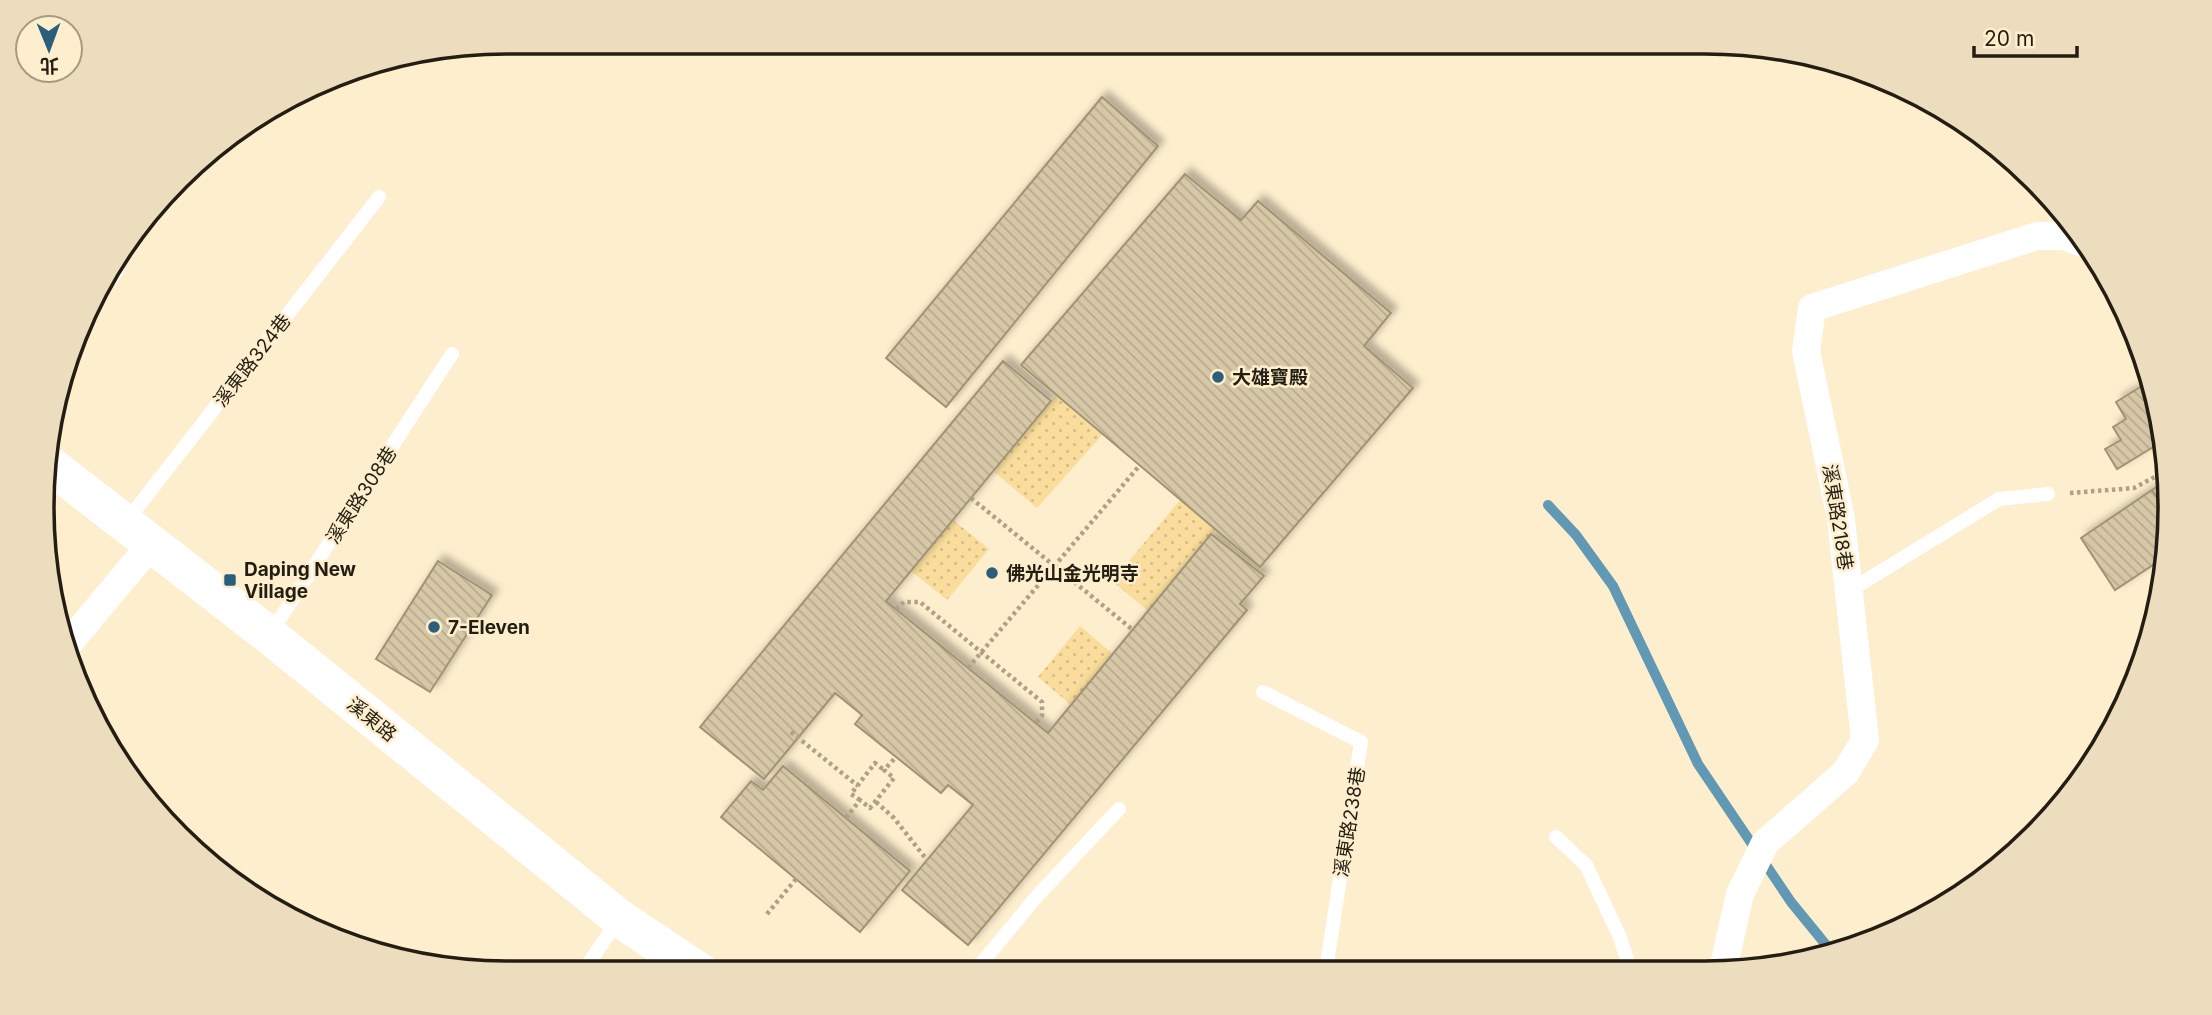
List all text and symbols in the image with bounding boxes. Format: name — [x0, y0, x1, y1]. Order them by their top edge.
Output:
north arrow — [14, 14, 84, 84]
scale bar — [1974, 14, 2077, 58]
text: 20 m — [1984, 26, 2034, 51]
text: 北 — [40, 54, 59, 77]
street label: 溪東路324巷 — [209, 309, 296, 411]
place label: 大雄寶殿 — [1232, 366, 1308, 389]
marker: 大雄寶殿 — [1210, 369, 1226, 385]
street label: 溪東路308巷 — [321, 442, 401, 548]
street label: 溪東路218巷 — [1818, 462, 1857, 572]
place label: Daping New Village — [244, 558, 356, 603]
place label: 佛光山金光明寺 — [1006, 562, 1139, 585]
marker: 佛光山金光明寺 — [984, 565, 1000, 581]
marker: Daping New Village — [222, 572, 238, 588]
place label: 7-Eleven — [448, 616, 530, 639]
marker: 7-Eleven — [426, 619, 442, 635]
street label: 溪東路 — [342, 693, 401, 746]
street label: 溪東路238巷 — [1329, 765, 1370, 879]

